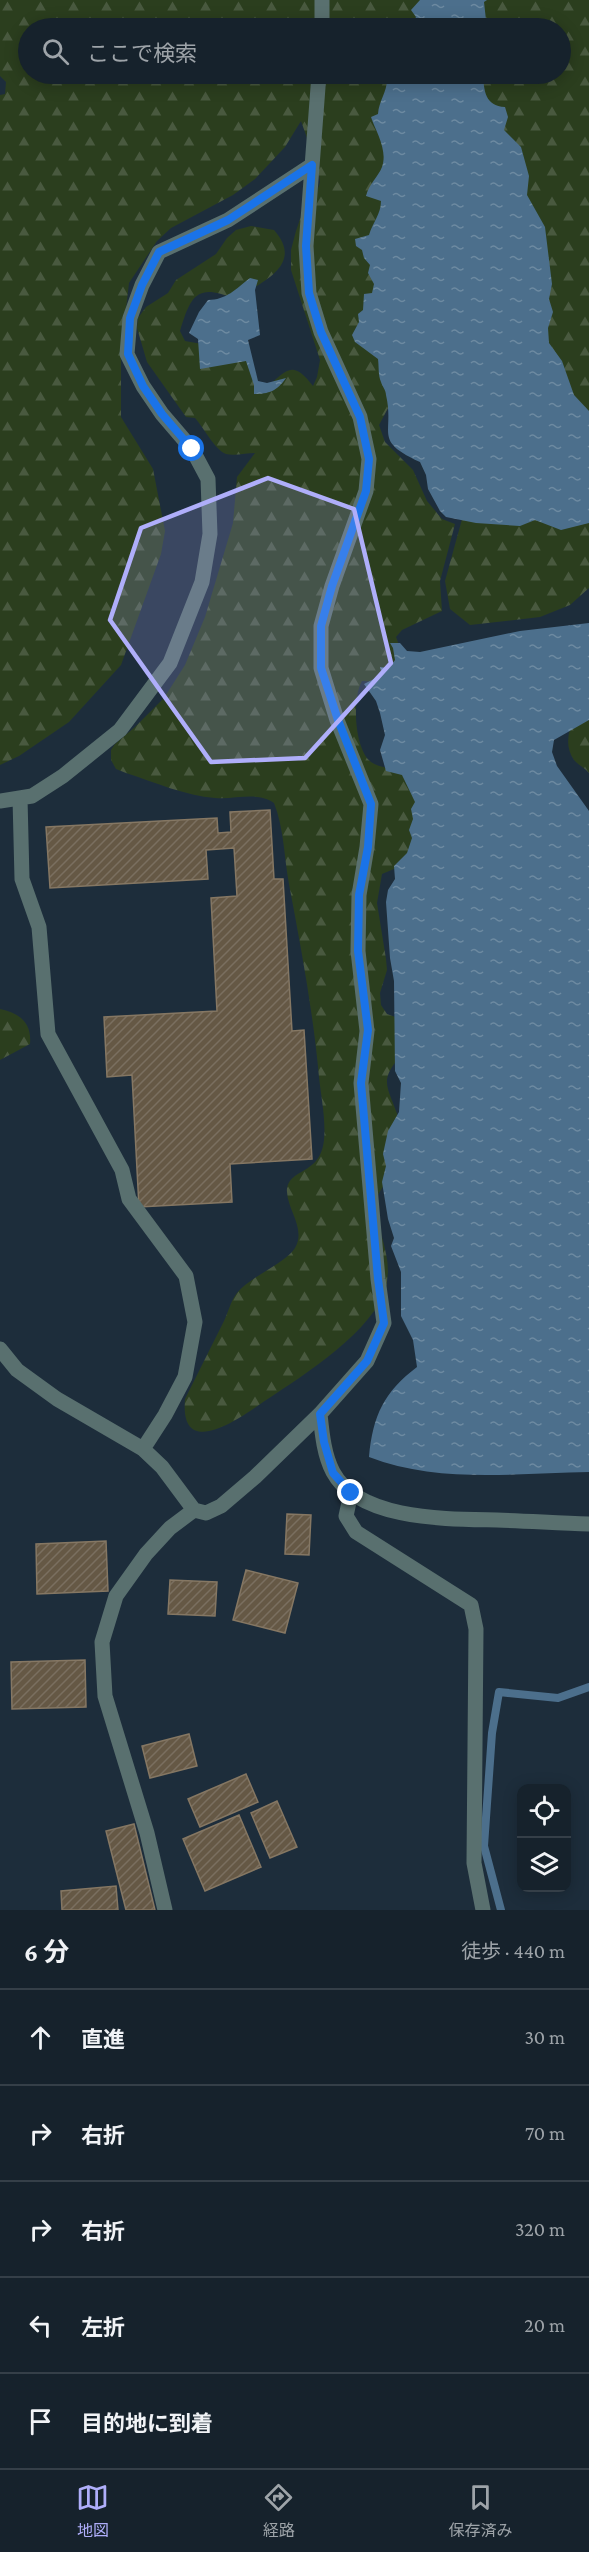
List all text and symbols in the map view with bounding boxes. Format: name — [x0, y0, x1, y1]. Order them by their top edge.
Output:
search box — [18, 18, 571, 84]
icon: search — [39, 35, 72, 68]
text: ここで検索 — [87, 41, 197, 66]
route start — [178, 435, 204, 461]
route end — [337, 1479, 363, 1505]
map controls — [517, 1784, 571, 1892]
button: locate — [517, 1784, 571, 1838]
button: layers — [517, 1838, 571, 1892]
text: 6 分 — [24, 1938, 69, 1967]
text: 徒歩 · 440 m — [461, 1940, 565, 1962]
icon: ahead — [24, 2021, 57, 2054]
text: 30 m — [524, 2026, 565, 2048]
text: 直進 — [81, 2027, 125, 2052]
icon: right — [24, 2117, 57, 2150]
text: 70 m — [525, 2122, 565, 2144]
text: 右折 — [81, 2123, 125, 2148]
icon: right — [24, 2213, 57, 2246]
text: 320 m — [515, 2218, 565, 2240]
text: 右折 — [81, 2219, 125, 2244]
icon: left — [24, 2309, 57, 2342]
text: 20 m — [524, 2314, 565, 2336]
text: 左折 — [81, 2315, 125, 2340]
icon: arrive — [24, 2405, 57, 2438]
text: 目的地に到着 — [81, 2411, 213, 2436]
tab: 地図 — [76, 2481, 109, 2541]
tab: 経路 — [262, 2481, 295, 2541]
tab: 保存済み — [448, 2481, 512, 2541]

